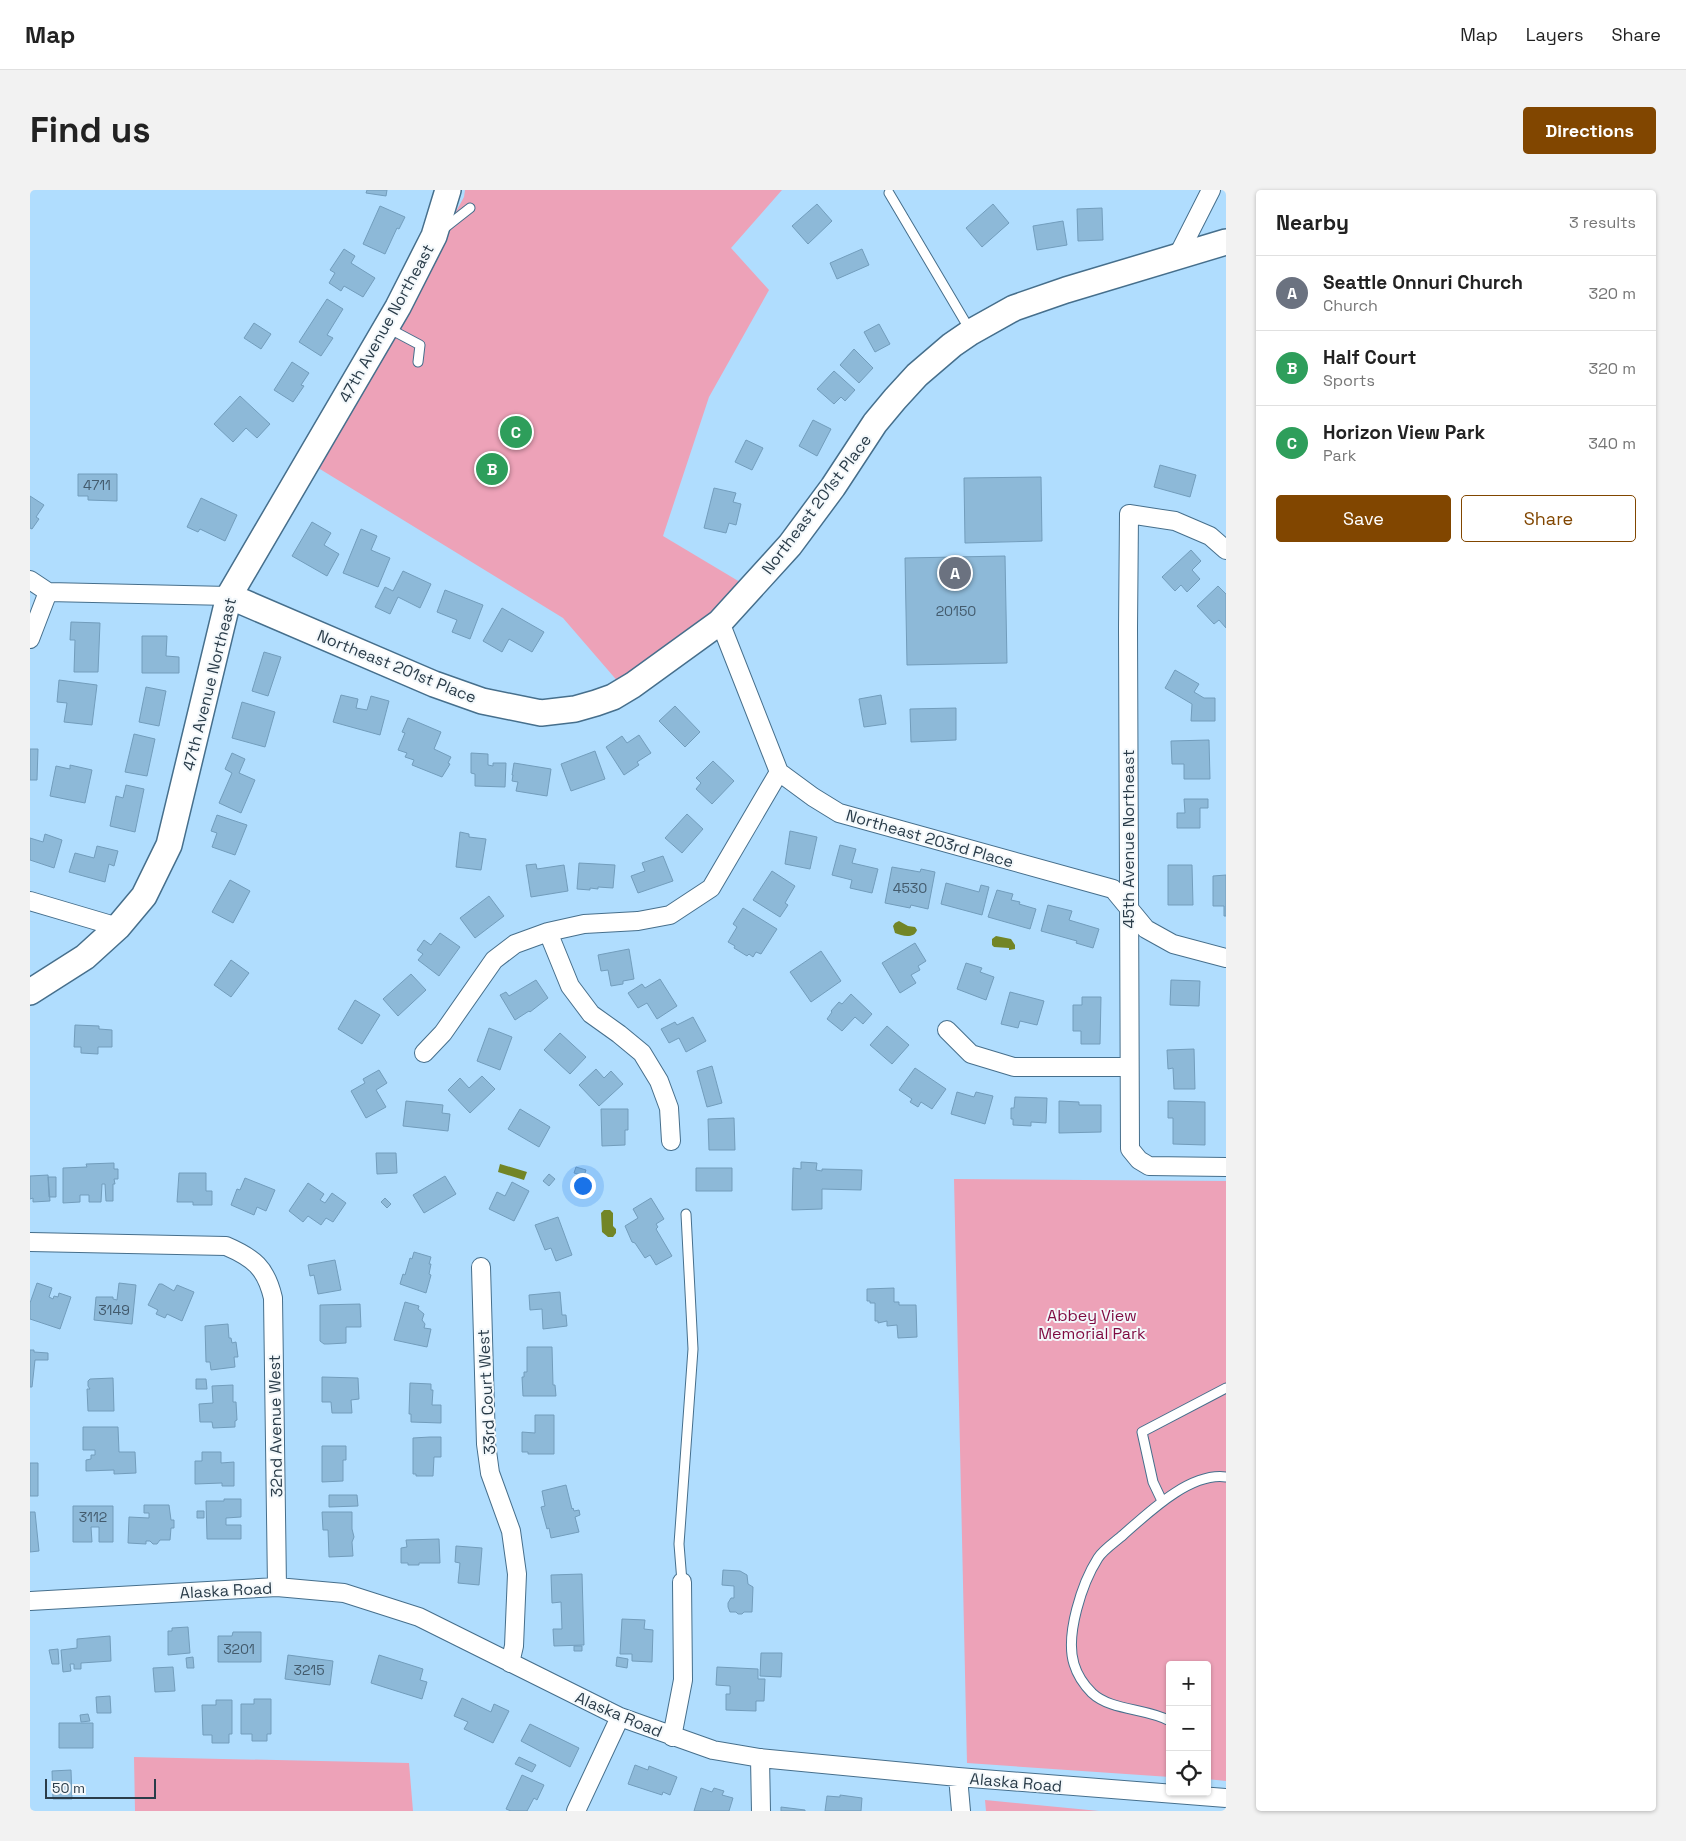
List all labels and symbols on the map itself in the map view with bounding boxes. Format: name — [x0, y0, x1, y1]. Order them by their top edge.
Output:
street label: 47th Avenue Northeast — [334, 240, 439, 406]
pin: C — [500, 413, 532, 451]
street label: Northeast 201st Place — [757, 430, 876, 578]
pin: B — [476, 450, 508, 488]
house number: 4711 — [83, 476, 111, 494]
pin: A — [939, 554, 971, 592]
street label: 47th Avenue Northeast — [178, 595, 241, 773]
house number: 20150 — [936, 602, 976, 620]
street label: Northeast 201st Place — [314, 625, 480, 708]
street label: 45th Avenue Northeast — [1118, 749, 1139, 929]
street label: Northeast 203rd Place — [844, 804, 1016, 872]
house number: 4530 — [893, 879, 927, 897]
your location — [570, 1173, 596, 1199]
house number: 3149 — [98, 1301, 130, 1319]
park label: Abbey View Memorial Park — [1038, 1305, 1146, 1344]
street label: 33rd Court West — [473, 1329, 500, 1455]
street label: 32nd Avenue West — [264, 1354, 287, 1498]
house number: 3112 — [79, 1508, 107, 1526]
street label: Alaska Road — [179, 1578, 273, 1603]
house number: 3201 — [223, 1640, 255, 1658]
house number: 3215 — [293, 1661, 325, 1679]
street label: Alaska Road — [572, 1687, 666, 1742]
street label: Alaska Road — [969, 1768, 1063, 1797]
scale bar — [45, 1776, 156, 1799]

